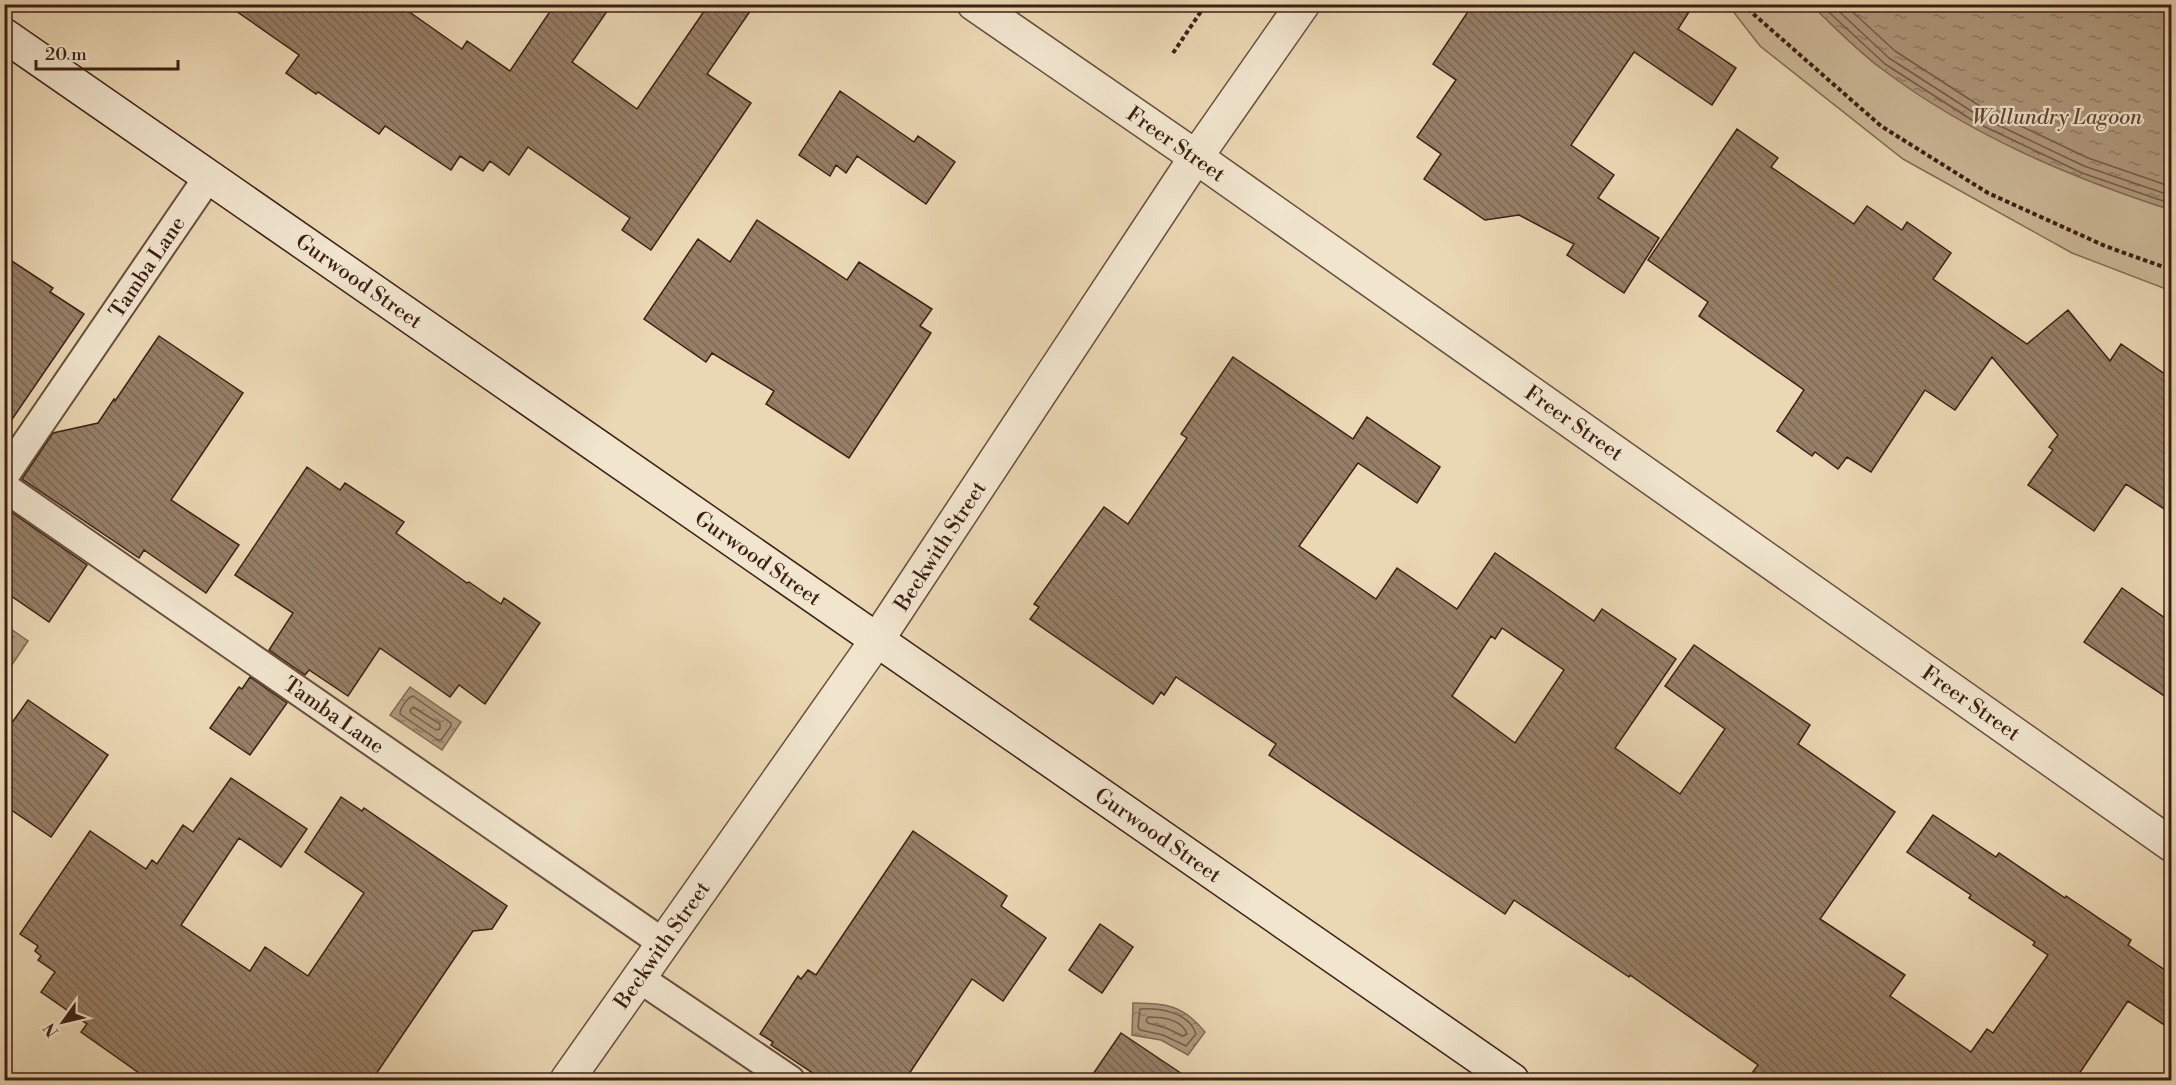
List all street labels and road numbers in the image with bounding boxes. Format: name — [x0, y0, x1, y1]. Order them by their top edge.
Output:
street label: Freer Street — [1121, 101, 1230, 189]
street label: Tamba Lane — [104, 212, 191, 323]
street label: Gurwood Street — [290, 229, 427, 335]
street label: Freer Street — [1519, 380, 1628, 468]
street label: Beckwith Street — [889, 476, 993, 617]
street label: Gurwood Street — [689, 506, 826, 612]
street label: Freer Street — [1916, 660, 2025, 748]
street label: Tamba Lane — [278, 672, 389, 760]
street label: Gurwood Street — [1089, 783, 1226, 889]
street label: Beckwith Street — [609, 876, 717, 1015]

